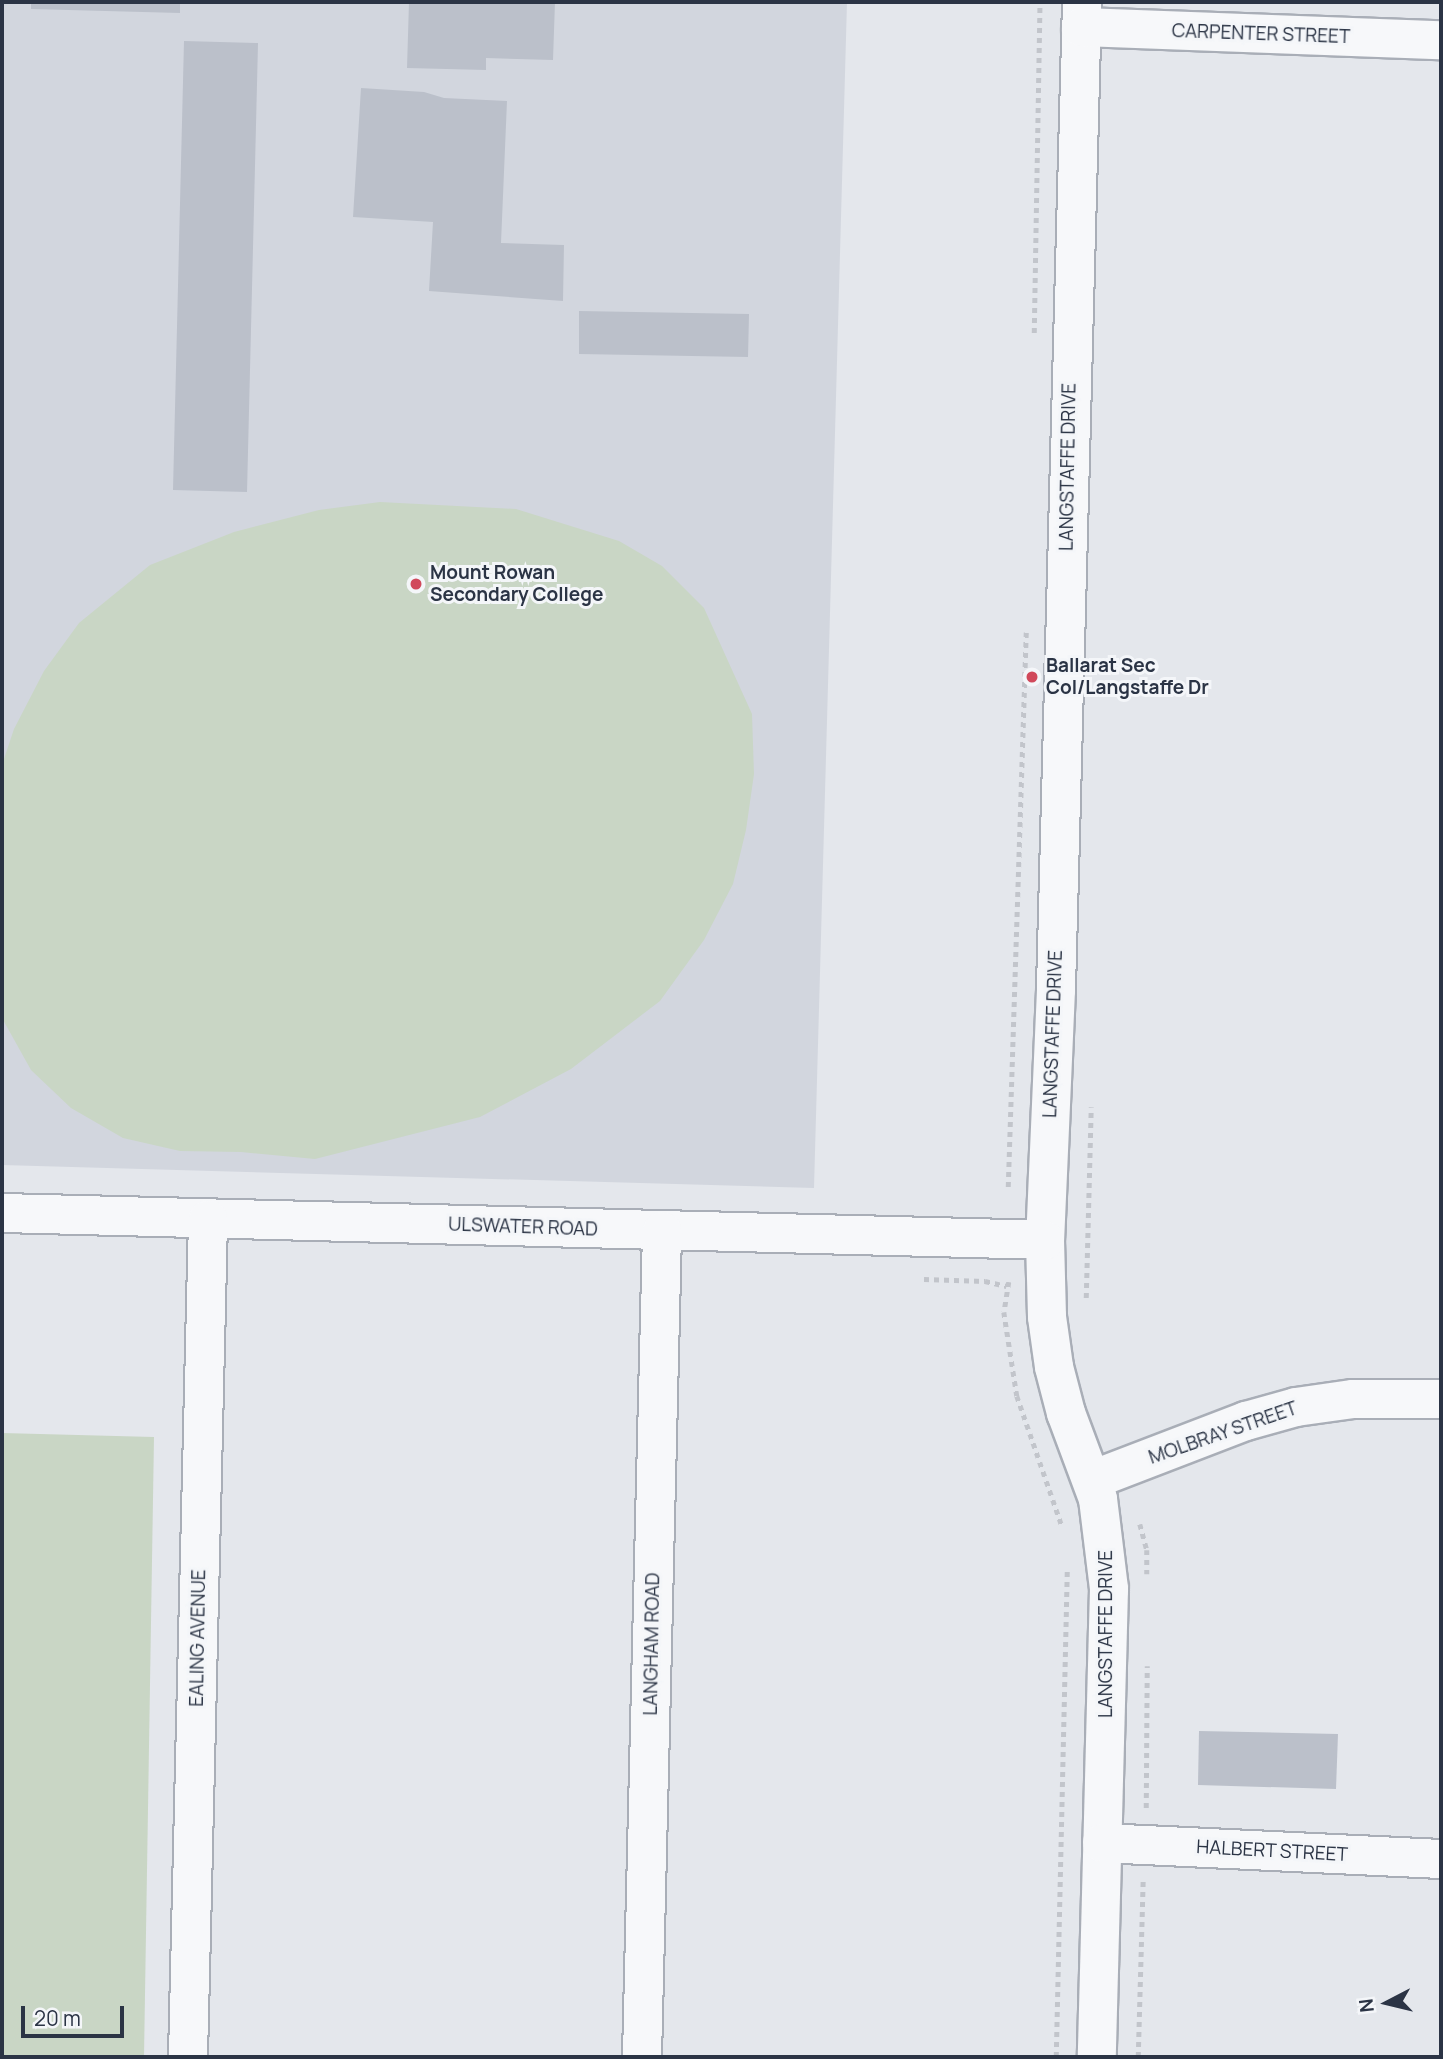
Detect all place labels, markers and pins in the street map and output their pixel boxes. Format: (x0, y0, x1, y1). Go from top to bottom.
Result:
place label: Mount Rowan Secondary College (430, 562, 603, 606)
marker: Mount Rowan Secondary College (408, 576, 424, 592)
place label: Ballarat Sec Col/Langstaffe Dr (1046, 655, 1209, 699)
marker: Ballarat Sec Col/Langstaffe Dr (1024, 669, 1040, 685)

